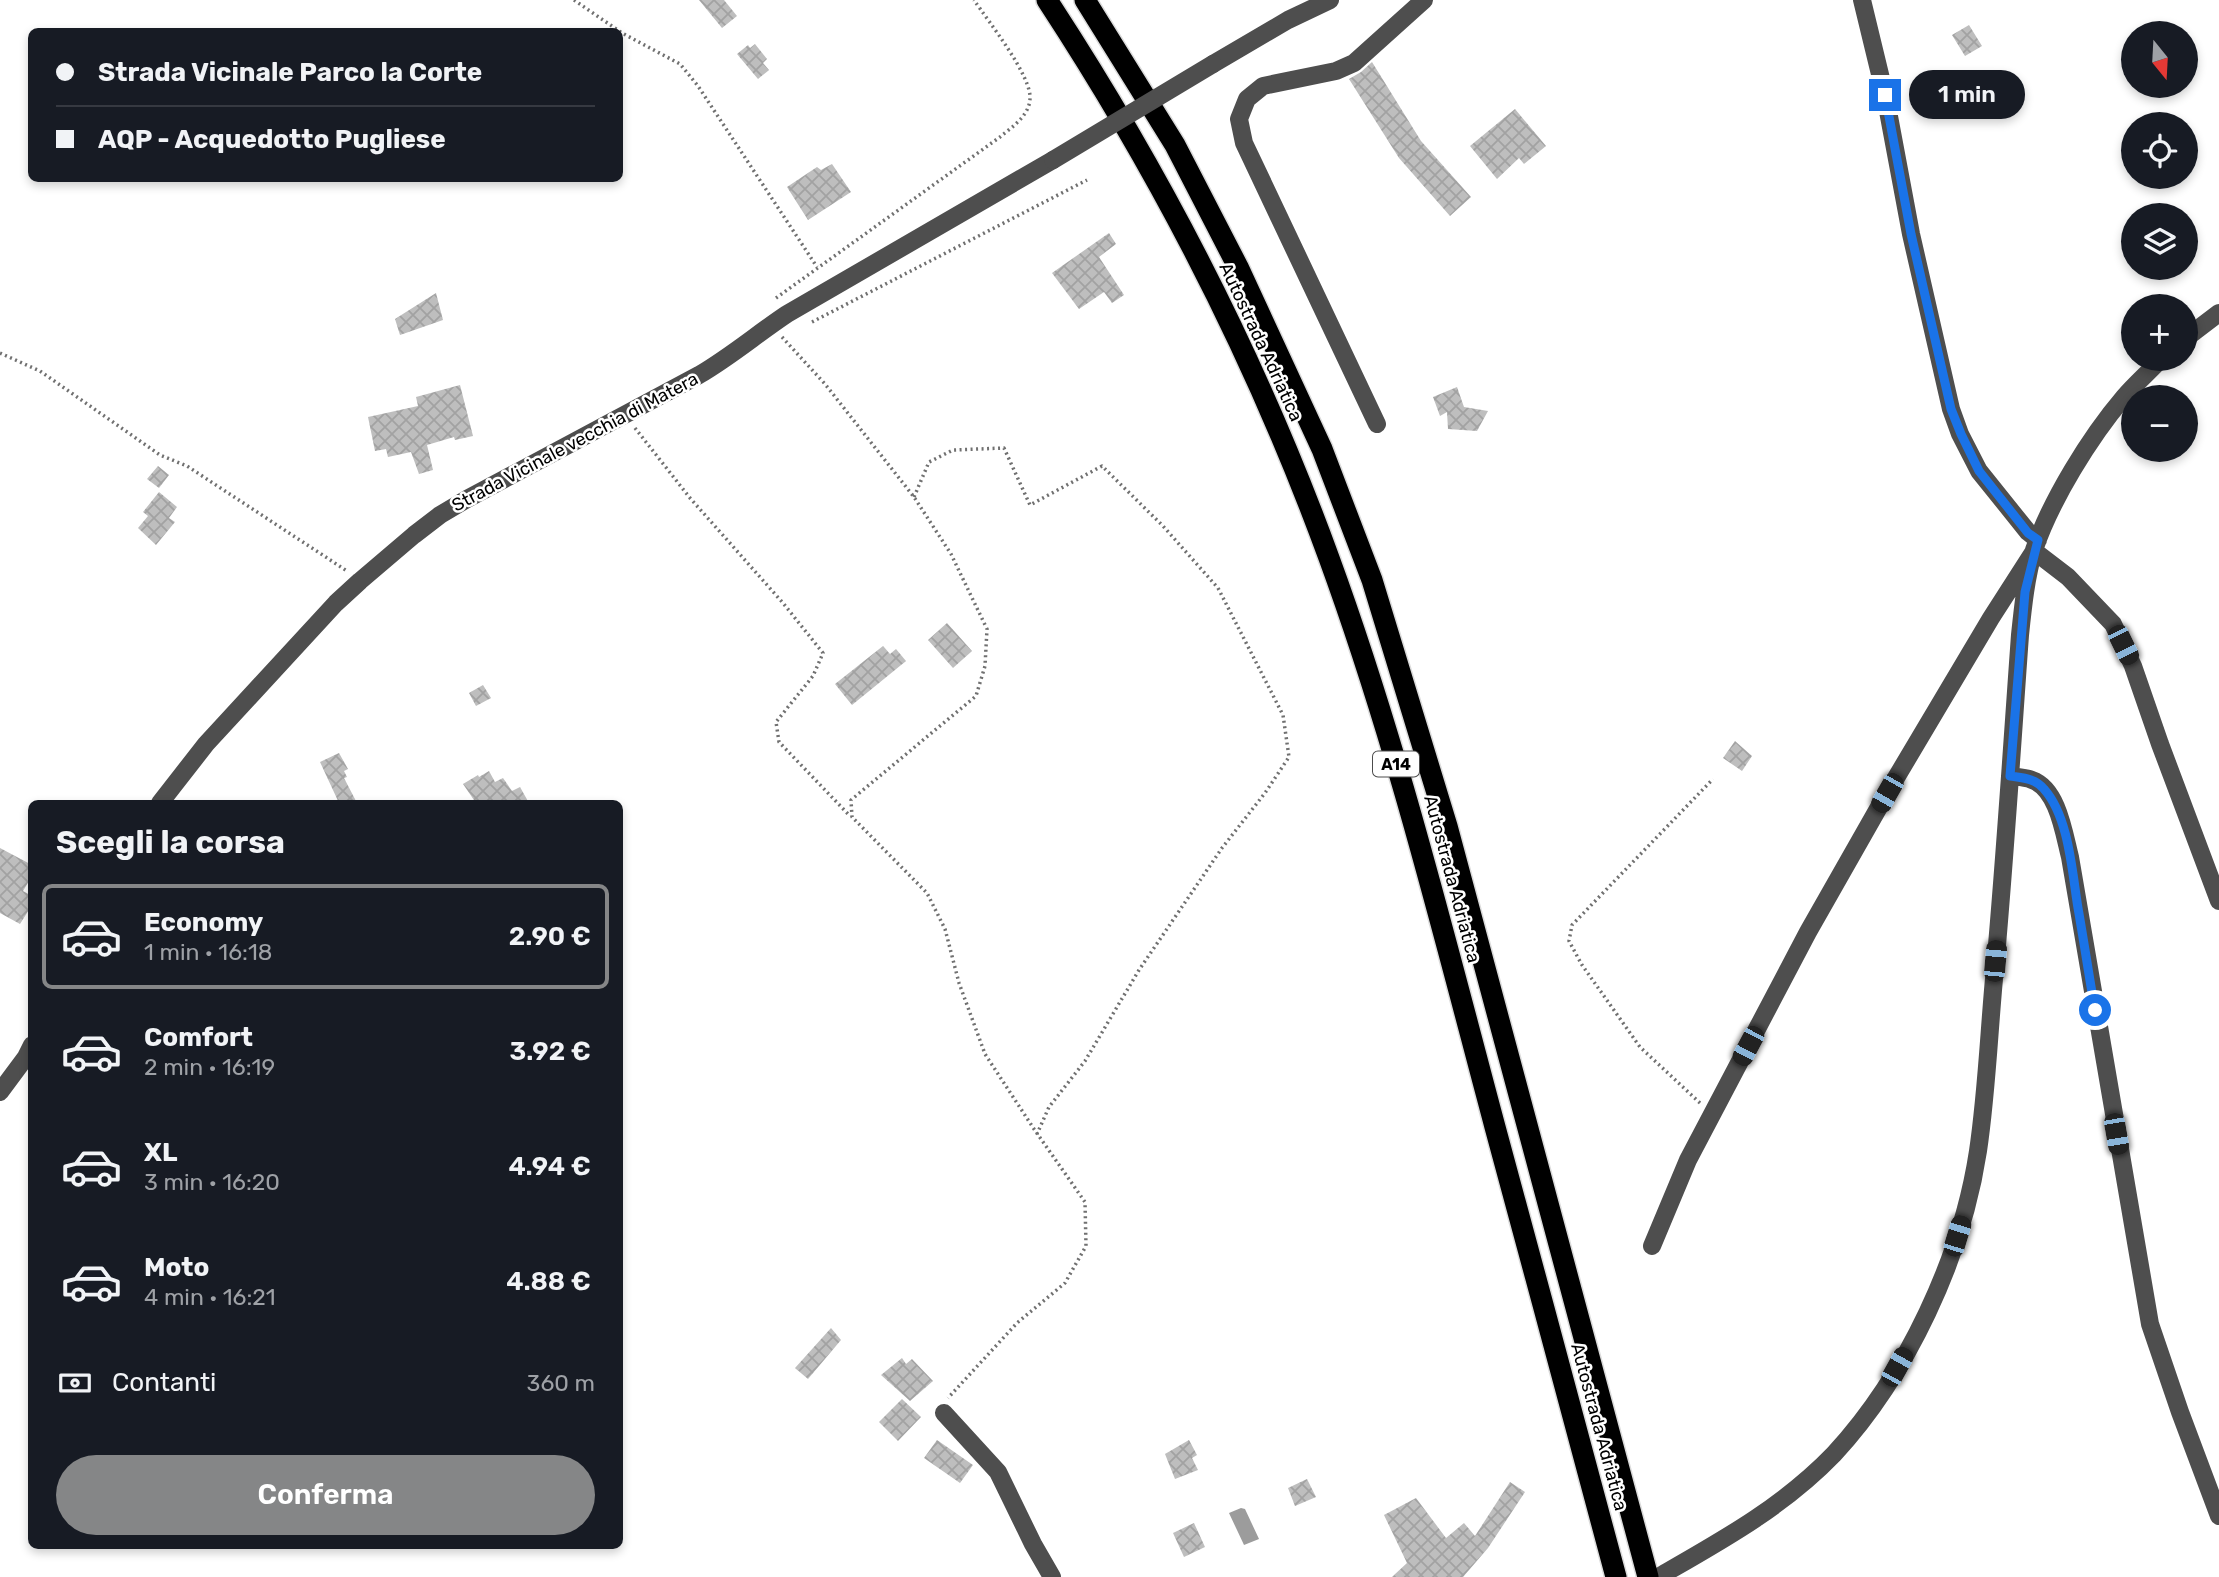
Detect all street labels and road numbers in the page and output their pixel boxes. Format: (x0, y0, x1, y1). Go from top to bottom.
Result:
street label: Autostrada Adriatica (1215, 259, 1307, 425)
street label: Strada Vicinale vecchia di Matera (448, 368, 702, 516)
road number: A14 (1373, 751, 1419, 776)
street label: Autostrada Adriatica (1419, 793, 1485, 965)
street label: Autostrada Adriatica (1566, 1341, 1632, 1513)

